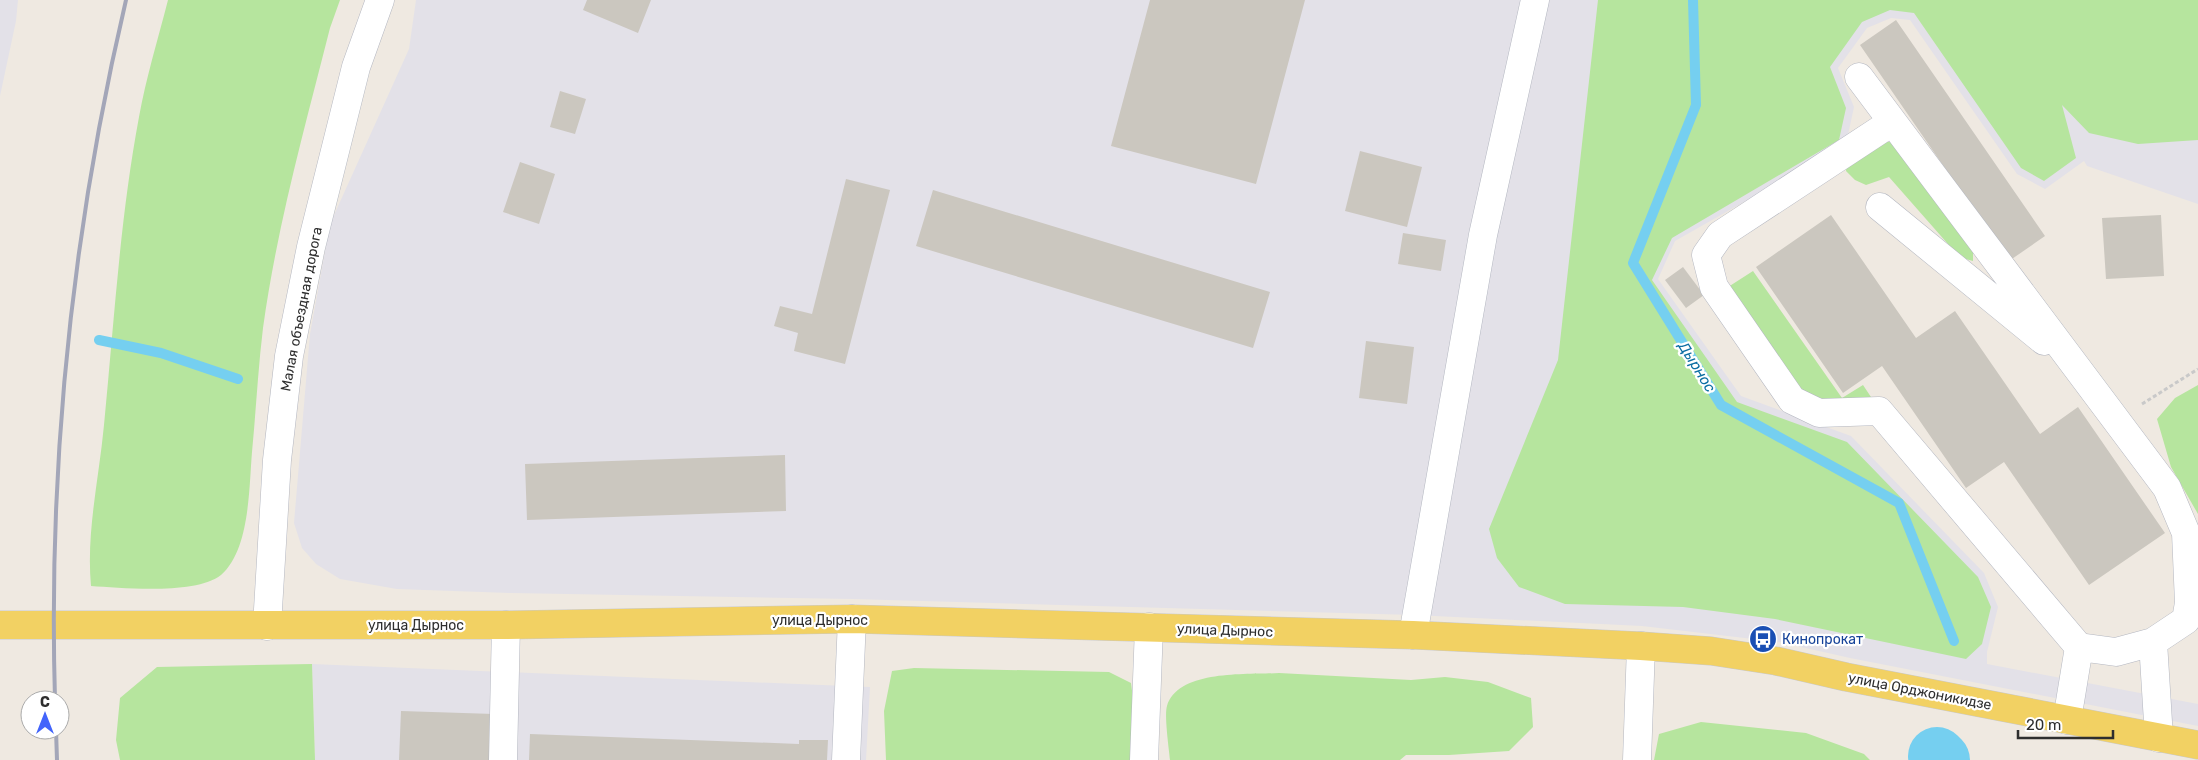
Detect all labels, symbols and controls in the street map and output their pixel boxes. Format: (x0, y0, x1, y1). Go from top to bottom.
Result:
street label: Малая объездная дорога (277, 225, 326, 393)
water label: Дырнос (1674, 338, 1720, 396)
street label: улица Дырнос (772, 612, 868, 629)
street label: улица Дырнос (368, 617, 464, 634)
street label: улица Дырнос (1177, 620, 1274, 641)
bus stop icon: Кинопрокат (1748, 624, 1778, 654)
place label: Кинопрокат (1782, 631, 1863, 648)
street label: улица Орджоникидзе (1847, 669, 1993, 714)
north arrow (20, 690, 70, 740)
text: С (40, 694, 50, 711)
scale bar (2018, 708, 2113, 740)
text: 20 m (2026, 716, 2061, 734)

